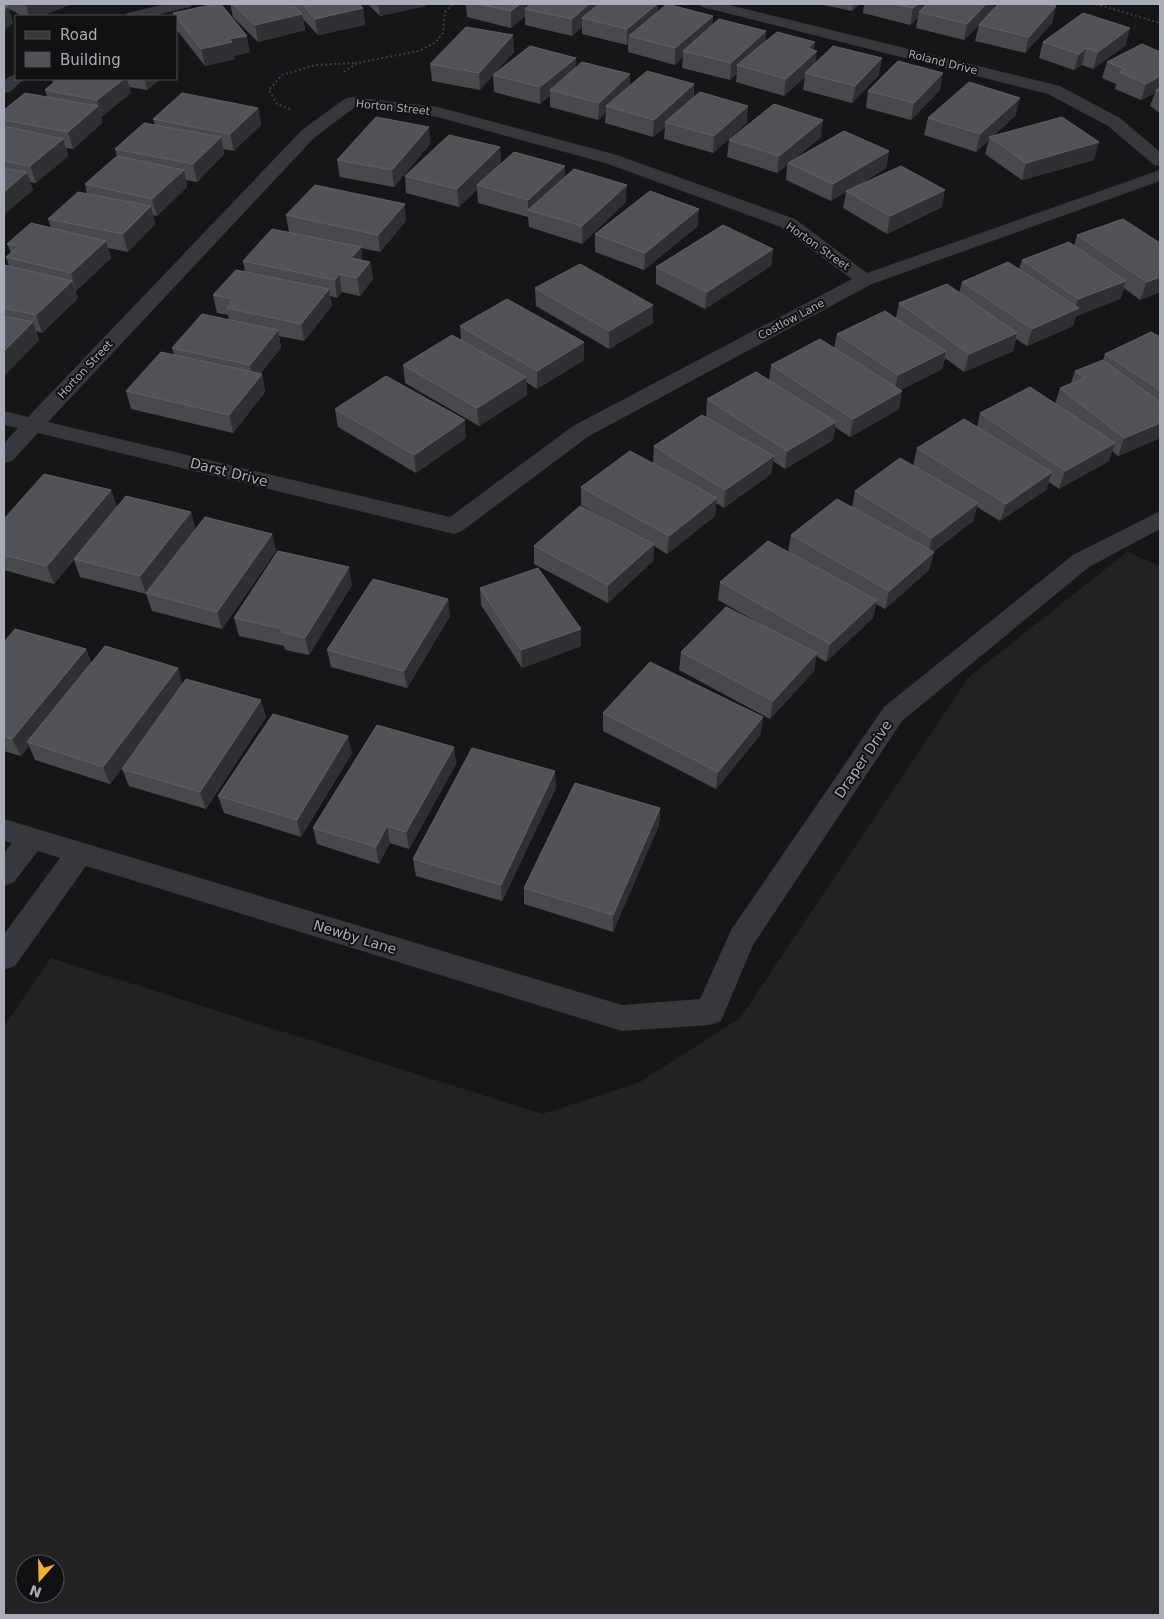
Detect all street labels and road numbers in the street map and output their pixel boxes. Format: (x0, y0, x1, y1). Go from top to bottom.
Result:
street label: Roland Drive (907, 48, 979, 77)
street label: Horton Street (355, 97, 431, 118)
street label: Horton Street (783, 220, 852, 273)
street label: Costlow Lane (756, 296, 827, 342)
street label: Horton Street (55, 337, 116, 401)
street label: Darst Drive (188, 455, 270, 489)
street label: Draper Drive (831, 717, 895, 801)
street label: Newby Lane (312, 917, 398, 957)

